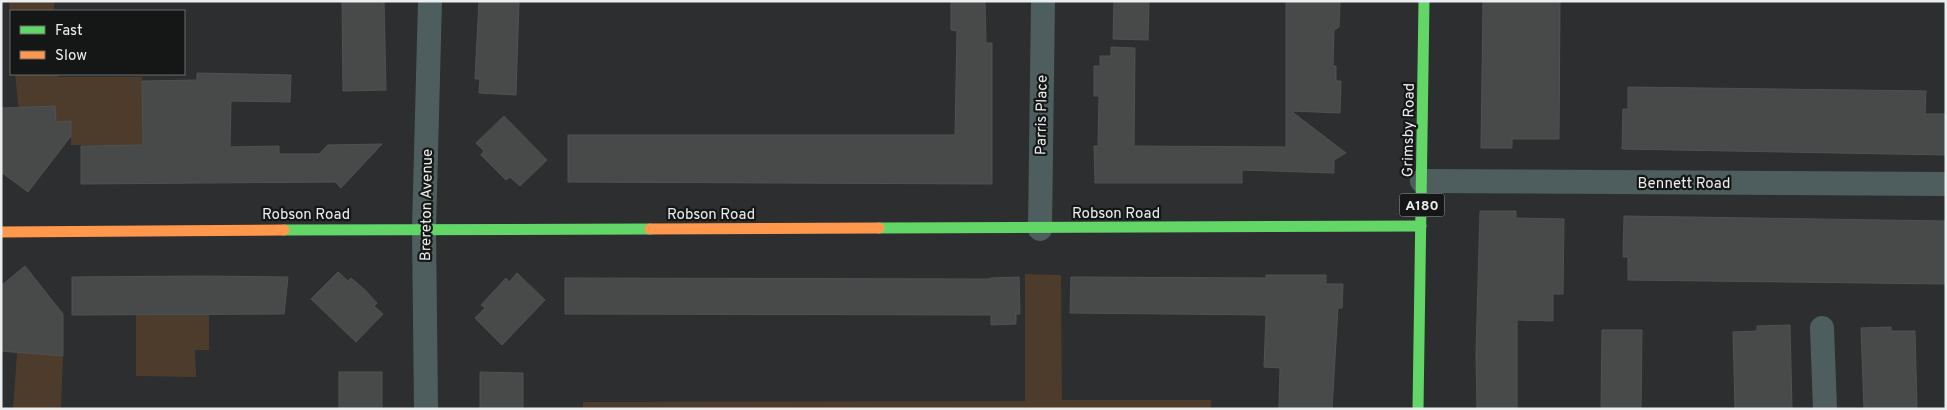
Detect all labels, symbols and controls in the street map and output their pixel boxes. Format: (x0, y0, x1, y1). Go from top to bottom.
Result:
legend (10, 10, 185, 75)
text: Fast (55, 22, 83, 41)
text: Slow (55, 47, 87, 66)
street label: Parris Place (1032, 75, 1053, 155)
street label: Grimsby Road (1399, 83, 1420, 177)
street label: Brereton Avenue (417, 149, 438, 261)
street label: Bennett Road (1638, 175, 1730, 194)
road number: A180 (1400, 194, 1444, 216)
street label: Robson Road (1072, 205, 1160, 224)
street label: Robson Road (262, 206, 350, 225)
street label: Robson Road (667, 206, 755, 225)

